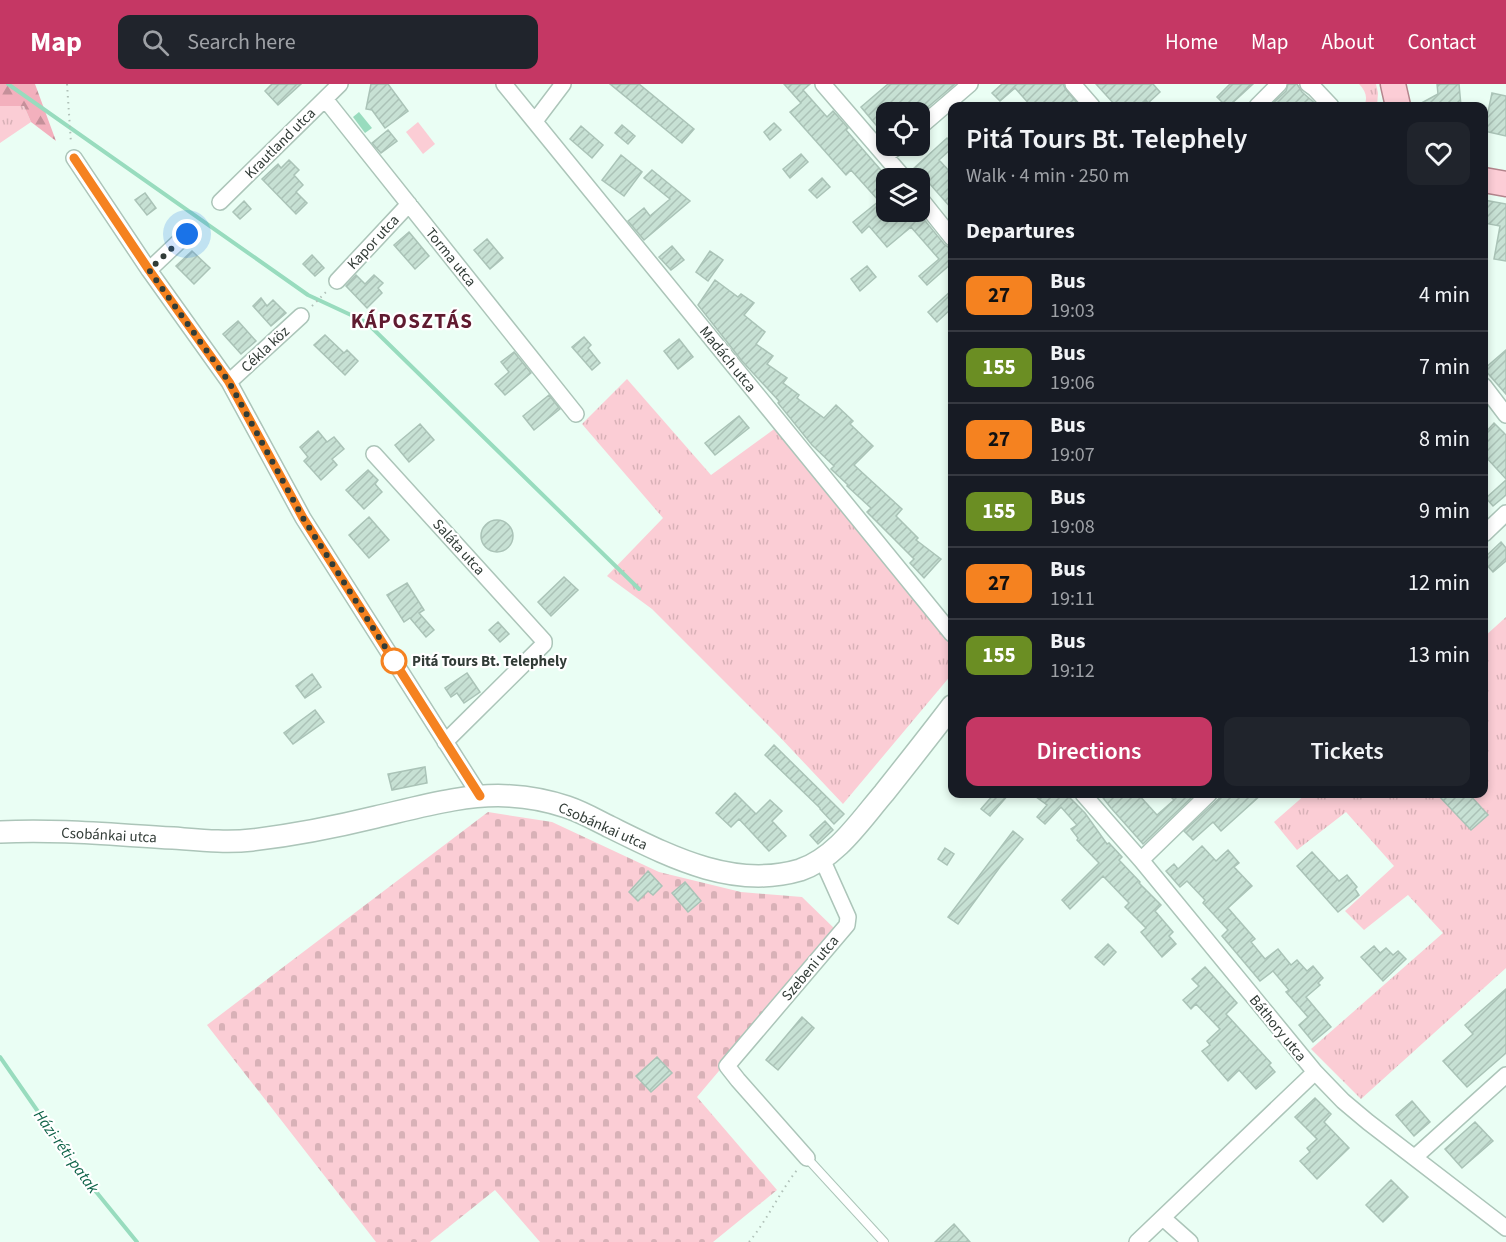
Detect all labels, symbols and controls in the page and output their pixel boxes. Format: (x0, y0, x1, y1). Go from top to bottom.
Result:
search box (118, 15, 538, 69)
text: Map (30, 22, 82, 62)
icon: search (139, 26, 172, 59)
text: Search here (187, 26, 296, 58)
text: Home (1165, 27, 1218, 57)
text: Map (1251, 27, 1289, 57)
text: About (1322, 27, 1374, 57)
text: Contact (1407, 27, 1476, 57)
map controls (876, 102, 930, 222)
button: locate (876, 102, 930, 156)
street label: Krautland utca (240, 103, 320, 183)
text: Pitá Tours Bt. Telephely (966, 119, 1247, 159)
button: heart (1407, 122, 1470, 185)
text: Walk · 4 min · 250 m (966, 162, 1129, 190)
button: layers (876, 168, 930, 222)
street label: Kapor utca (342, 210, 404, 274)
text: Departures (966, 215, 1075, 247)
your location (172, 219, 202, 249)
street label: Torma utca (420, 223, 481, 291)
text: Bus (1050, 265, 1086, 297)
text: 4 min (1419, 279, 1470, 311)
text: 27 (988, 280, 1010, 310)
text: 19:03 (1050, 297, 1095, 325)
district label: KÁPOSZTÁS (351, 306, 473, 336)
street label: Cékla köz (236, 321, 294, 377)
street label: Madách utca (694, 322, 761, 397)
text: Bus (1050, 337, 1086, 369)
text: 7 min (1419, 351, 1470, 383)
text: 155 (982, 352, 1016, 382)
text: 19:06 (1050, 369, 1095, 397)
text: Bus (1050, 409, 1086, 441)
text: 8 min (1419, 423, 1470, 455)
text: 27 (988, 424, 1010, 454)
text: 19:07 (1050, 441, 1095, 469)
text: Bus (1050, 481, 1086, 513)
text: 9 min (1419, 495, 1470, 527)
text: 155 (982, 496, 1016, 526)
text: 19:08 (1050, 513, 1095, 541)
street label: Saláta utca (428, 515, 490, 580)
text: Bus (1050, 553, 1086, 585)
text: 12 min (1408, 567, 1470, 599)
text: 27 (988, 568, 1010, 598)
text: 19:11 (1050, 585, 1095, 613)
text: Bus (1050, 625, 1086, 657)
text: 13 min (1408, 639, 1470, 671)
text: 155 (982, 640, 1016, 670)
marker: Pitá Tours Bt. Telephely (381, 648, 407, 674)
place label: Pitá Tours Bt. Telephely (412, 651, 567, 672)
text: 19:12 (1050, 657, 1095, 685)
button: Directions (966, 717, 1212, 786)
button: Tickets (1224, 717, 1470, 786)
street label: Csobánkai utca (555, 797, 651, 855)
street label: Csobánkai utca (61, 823, 157, 848)
street label: Szebeni utca (777, 931, 844, 1006)
street label: Báthory utca (1244, 990, 1311, 1066)
water label: Házi-réti-patak (28, 1105, 104, 1198)

